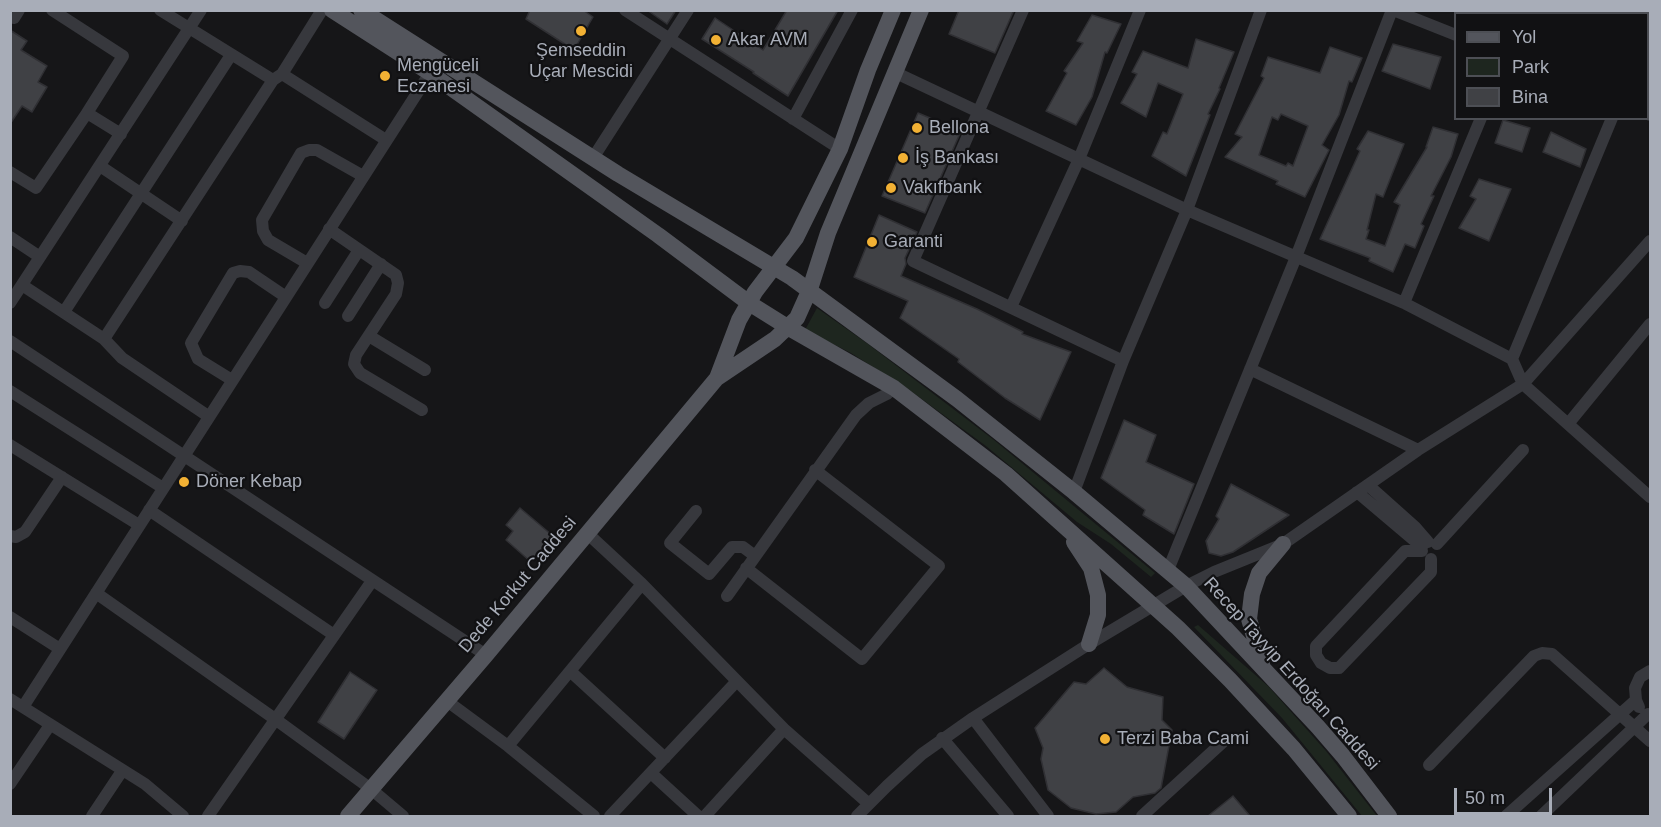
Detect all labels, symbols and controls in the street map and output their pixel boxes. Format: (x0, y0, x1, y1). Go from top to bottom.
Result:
legend (1454, 12, 1649, 120)
marker: Şemseddin Uçar Mescidi (574, 24, 588, 38)
text: Yol (1512, 27, 1536, 47)
place label: Akar AVM (728, 29, 808, 51)
marker: Akar AVM (709, 33, 723, 47)
place label: Şemseddin Uçar Mescidi (529, 40, 633, 82)
place label: Mengüceli Eczanesi (397, 55, 479, 98)
text: Park (1512, 57, 1549, 77)
marker: Mengüceli Eczanesi (378, 69, 392, 83)
text: Bina (1512, 87, 1548, 107)
place label: Bellona (929, 117, 989, 139)
marker: Bellona (910, 121, 924, 135)
place label: İş Bankası (915, 147, 999, 169)
marker: İş Bankası (896, 151, 910, 165)
place label: Vakıfbank (903, 177, 982, 199)
marker: Vakıfbank (884, 181, 898, 195)
place label: Garanti (884, 231, 943, 253)
marker: Garanti (865, 235, 879, 249)
place label: Döner Kebap (196, 471, 302, 493)
marker: Döner Kebap (177, 475, 191, 489)
street label: Dede Korkut Caddesi (455, 513, 581, 657)
street label: Recep Tayyip Erdoğan Caddesi (1199, 573, 1383, 775)
place label: Terzi Baba Cami (1117, 728, 1249, 750)
marker: Terzi Baba Cami (1098, 732, 1112, 746)
scale bar (1457, 776, 1554, 814)
text: 50 m (1465, 788, 1505, 808)

